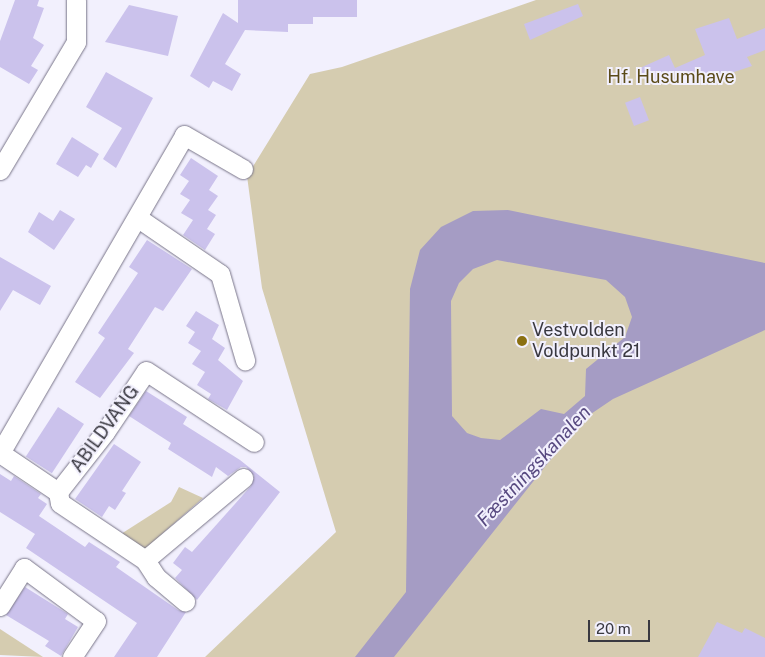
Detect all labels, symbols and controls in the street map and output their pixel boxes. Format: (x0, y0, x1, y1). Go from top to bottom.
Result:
park label: Hf. Husumhave (607, 66, 735, 88)
place label: Vestvolden Voldpunkt 21 (532, 320, 640, 362)
marker: Vestvolden Voldpunkt 21 (516, 335, 528, 347)
street label: ABILDVANG (66, 381, 144, 477)
water label: Fæstningskanalen (472, 401, 596, 531)
scale bar (590, 610, 652, 642)
text: 20 m (596, 620, 631, 637)

